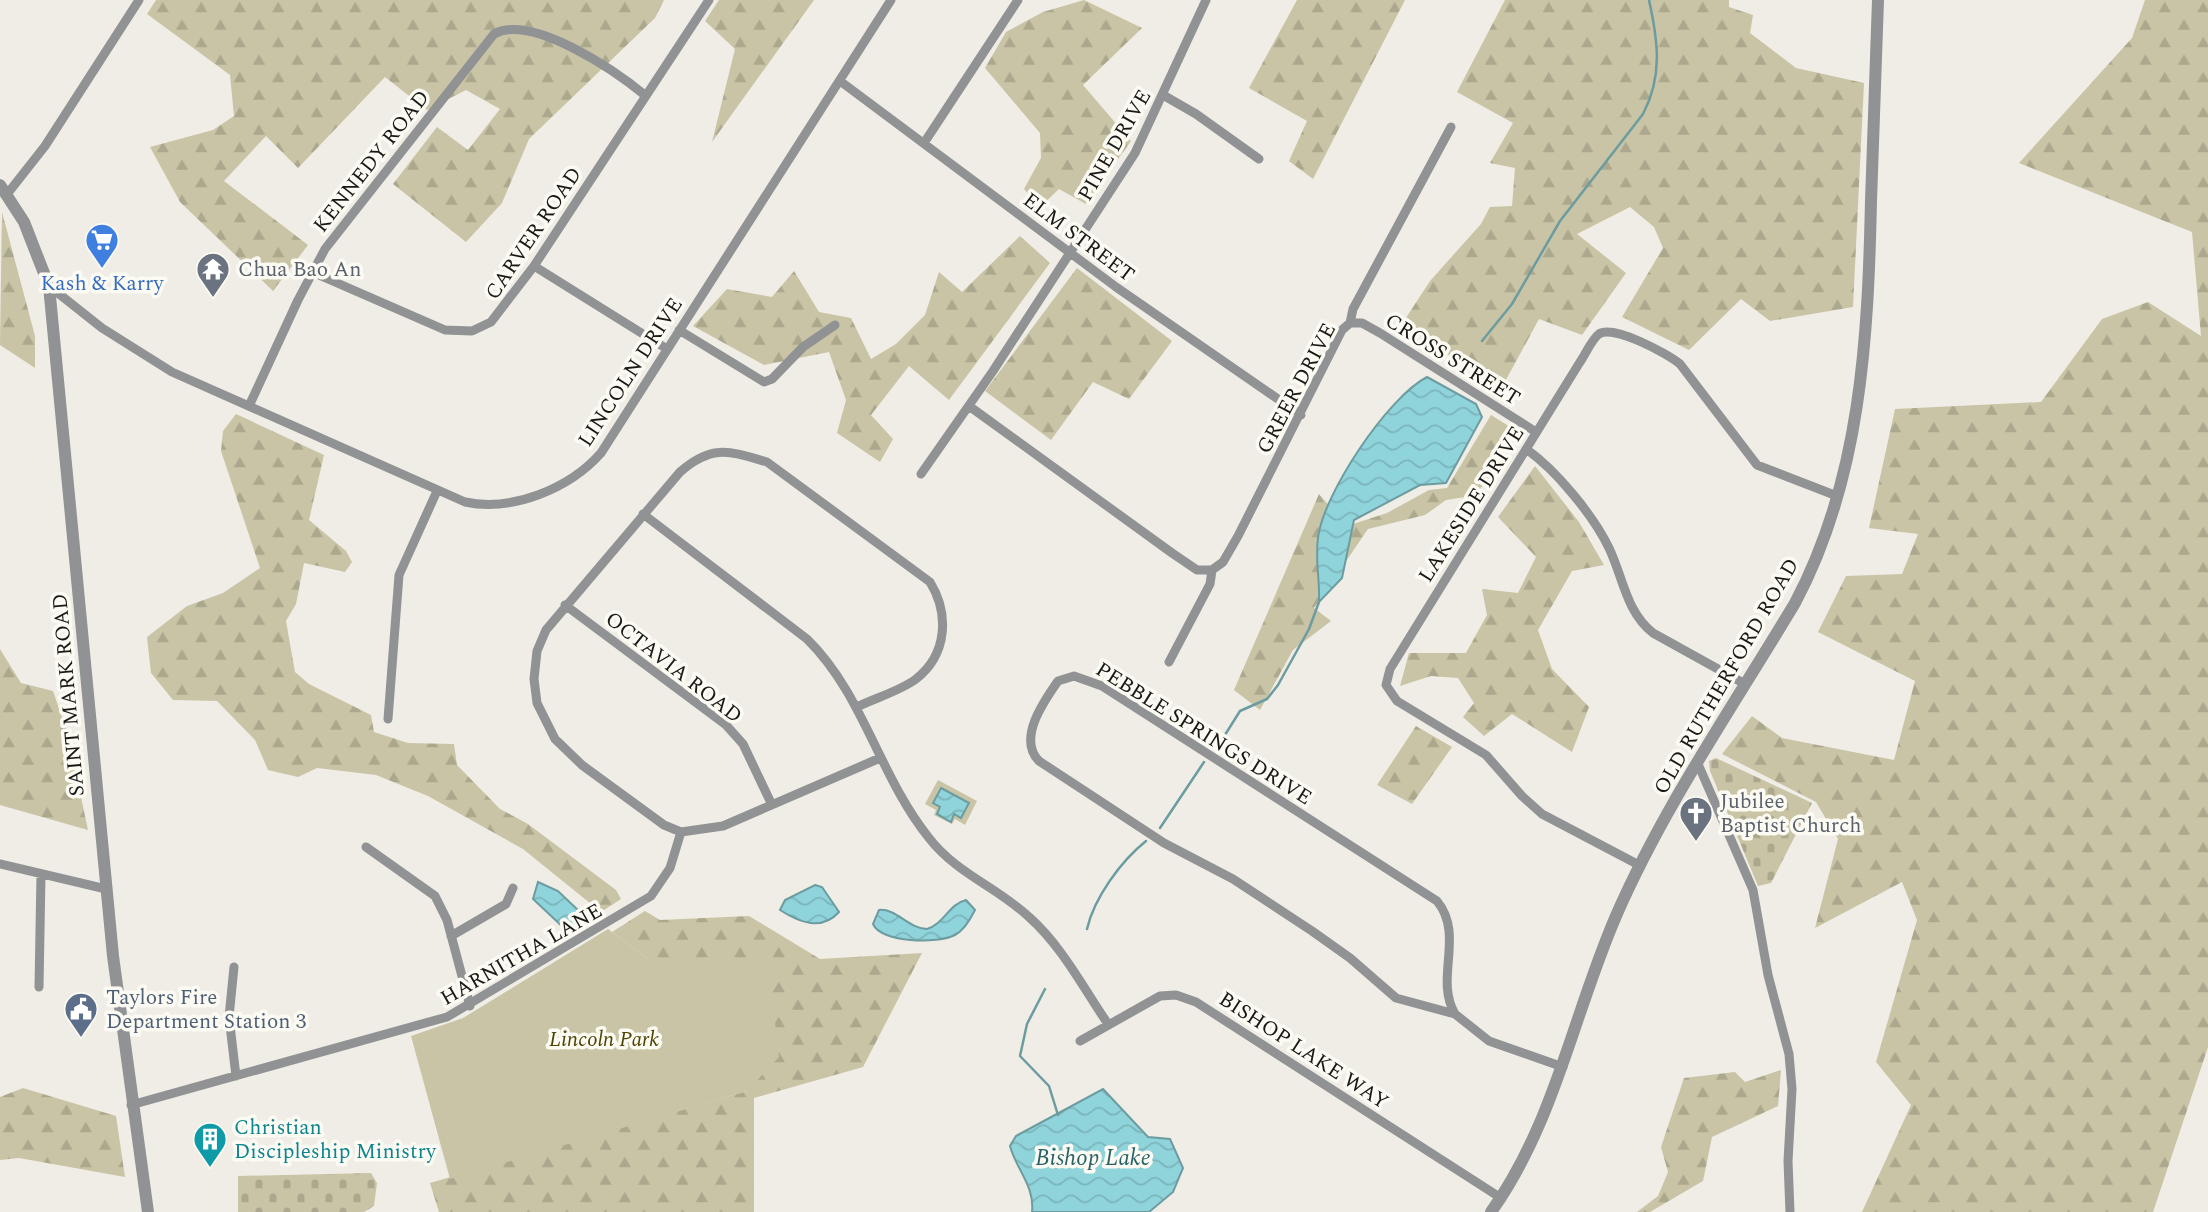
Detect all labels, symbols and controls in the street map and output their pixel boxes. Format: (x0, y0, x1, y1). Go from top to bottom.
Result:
street label: KENNEDY ROAD (306, 83, 438, 240)
street label: PINE DRIVE (1070, 84, 1160, 207)
street label: CARVER ROAD (477, 161, 590, 307)
street label: ELM STREET (1016, 185, 1141, 291)
supermarket icon: Kash & Karry (83, 221, 121, 270)
temple icon: Chua Bao An (194, 250, 232, 299)
place label: Chua Bao An (238, 254, 361, 286)
place label: Kash & Karry (40, 268, 164, 300)
street label: LINCOLN DRIVE (570, 291, 691, 454)
street label: CROSS STREET (1379, 305, 1526, 414)
street label: GREER DRIVE (1249, 317, 1345, 460)
street label: LAKESIDE DRIVE (1411, 420, 1533, 589)
street label: OLD RUTHERFORD ROAD (1646, 552, 1808, 801)
street label: SAINT MARK ROAD (44, 592, 94, 798)
street label: OCTAVIA ROAD (598, 604, 749, 732)
street label: PEBBLE SPRINGS DRIVE (1089, 654, 1318, 814)
place label: Jubilee Baptist Church (1720, 786, 1861, 842)
church icon: Jubilee Baptist Church (1677, 794, 1715, 843)
street label: HARNITHA LANE (435, 895, 608, 1014)
place label: Taylors Fire Department Station 3 (106, 982, 307, 1038)
street label: BISHOP LAKE WAY (1212, 984, 1395, 1118)
public building icon: Taylors Fire Department Station 3 (62, 990, 100, 1039)
park label: Lincoln Park (549, 1024, 659, 1056)
place label: Christian Discipleship Ministry (234, 1112, 437, 1168)
building icon: Christian Discipleship Ministry (191, 1120, 229, 1169)
water label: Bishop Lake (1035, 1141, 1151, 1176)

